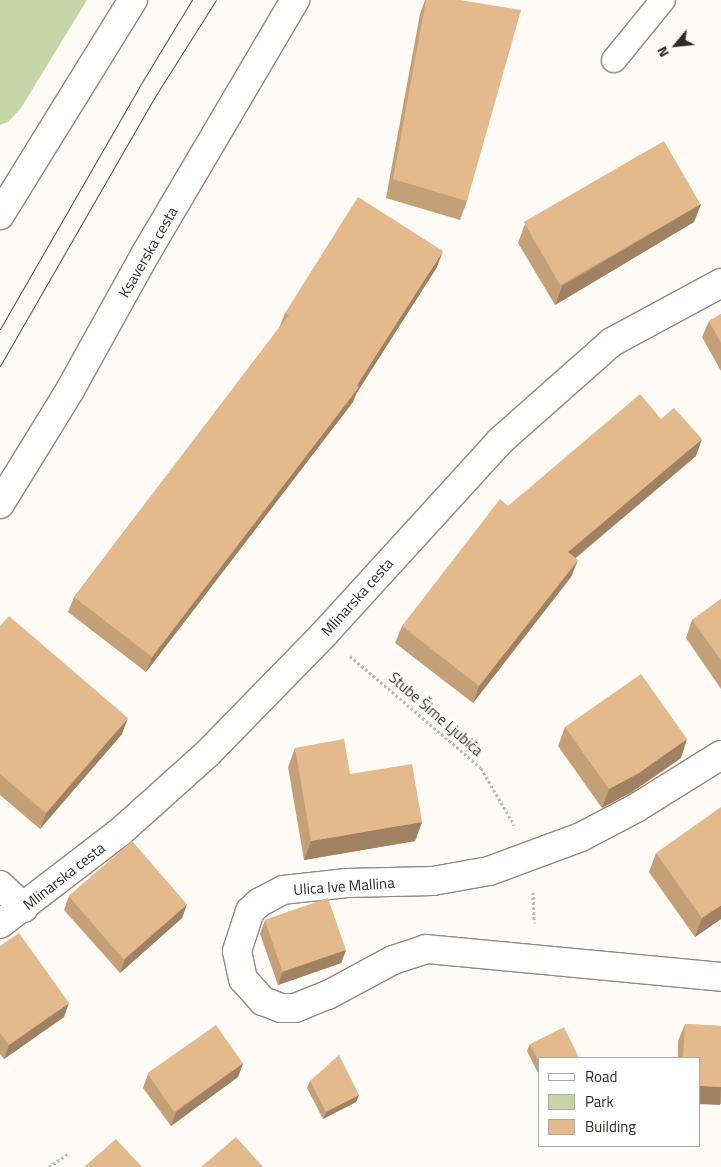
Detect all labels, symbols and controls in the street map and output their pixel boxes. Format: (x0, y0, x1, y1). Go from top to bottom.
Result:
north arrow (651, 20, 701, 70)
text: N (651, 43, 674, 61)
street label: Ksaverska cesta (115, 204, 181, 300)
street label: Mlinarska cesta (317, 554, 397, 640)
street label: Stube Šime Ljubića (385, 668, 487, 760)
street label: Mlinarska cesta (20, 838, 108, 914)
street label: Ulica Ive Mallina (293, 873, 395, 899)
legend (538, 1057, 701, 1147)
text: Road (585, 1065, 617, 1088)
text: Park (585, 1090, 614, 1113)
text: Building (585, 1115, 636, 1138)

